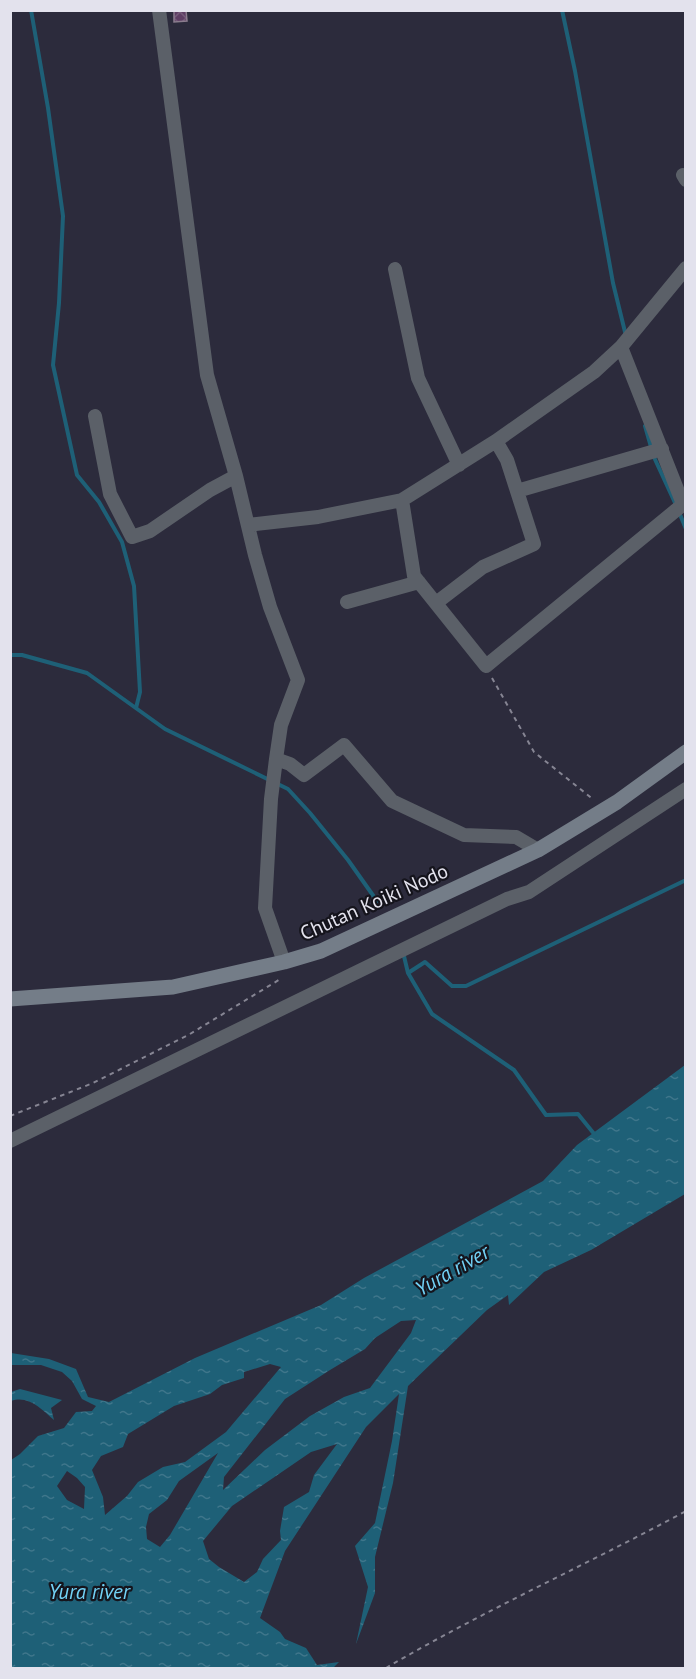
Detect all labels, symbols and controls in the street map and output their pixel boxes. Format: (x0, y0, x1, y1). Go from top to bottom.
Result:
street label: Chutan Koiki Nodo (296, 858, 452, 946)
water label: Yura river (410, 1237, 496, 1302)
water label: Yura river (48, 1578, 132, 1605)

